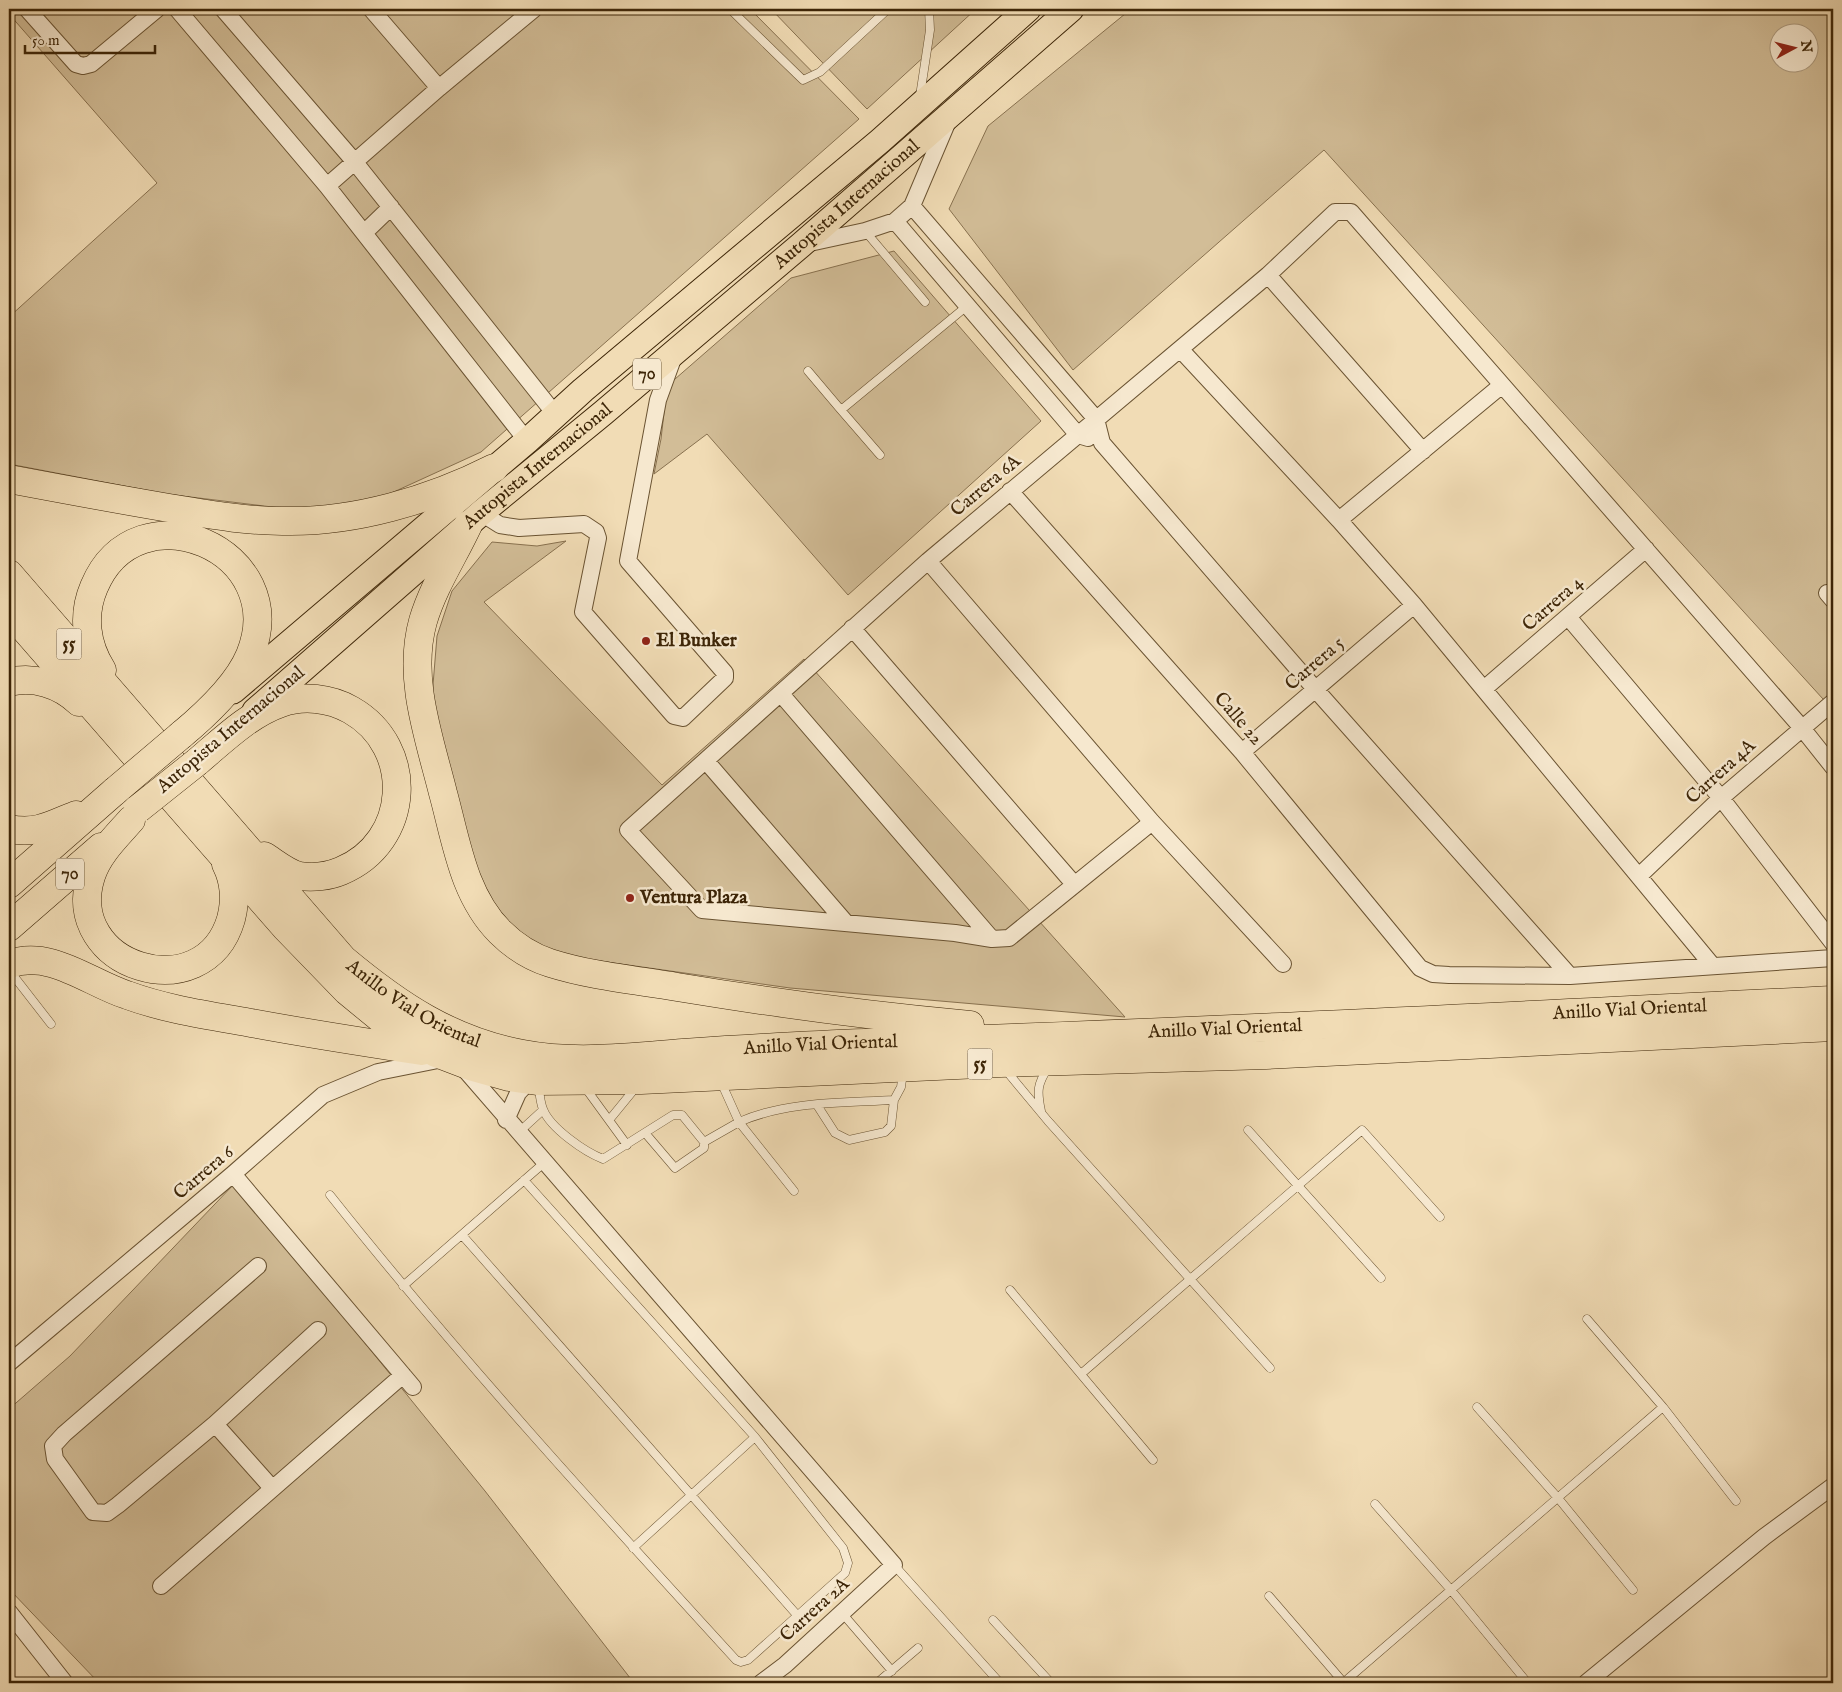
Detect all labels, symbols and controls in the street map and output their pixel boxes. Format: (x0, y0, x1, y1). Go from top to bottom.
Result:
scale bar (25, 22, 155, 54)
north arrow (1770, 22, 1820, 72)
text: 50 m (32, 31, 60, 50)
text: N (1796, 38, 1816, 54)
street label: Autopista Internacional (768, 134, 926, 275)
road number: 70 (633, 358, 661, 389)
street label: Autopista Internacional (458, 398, 618, 536)
street label: Carrera 6A (946, 449, 1027, 522)
street label: Carrera 4 (1518, 571, 1589, 637)
road number: 55 (56, 629, 82, 660)
place label: El Bunker (656, 629, 738, 653)
street label: Carrera 5 (1280, 632, 1350, 696)
marker: El Bunker (640, 635, 652, 647)
street label: Autopista Internacional (151, 661, 311, 800)
street label: Calle 22 (1208, 687, 1268, 751)
street label: Carrera 4A (1681, 734, 1762, 810)
road number: 70 (56, 859, 84, 890)
place label: Ventura Plaza (639, 886, 748, 910)
marker: Ventura Plaza (624, 892, 636, 904)
street label: Anillo Vial Oriental (340, 954, 485, 1054)
street label: Anillo Vial Oriental (1551, 994, 1708, 1026)
street label: Anillo Vial Oriental (1147, 1014, 1304, 1045)
street label: Anillo Vial Oriental (742, 1030, 899, 1061)
road number: 55 (968, 1048, 992, 1080)
street label: Carrera 6 (169, 1140, 240, 1205)
street label: Carrera 2A (775, 1572, 856, 1648)

